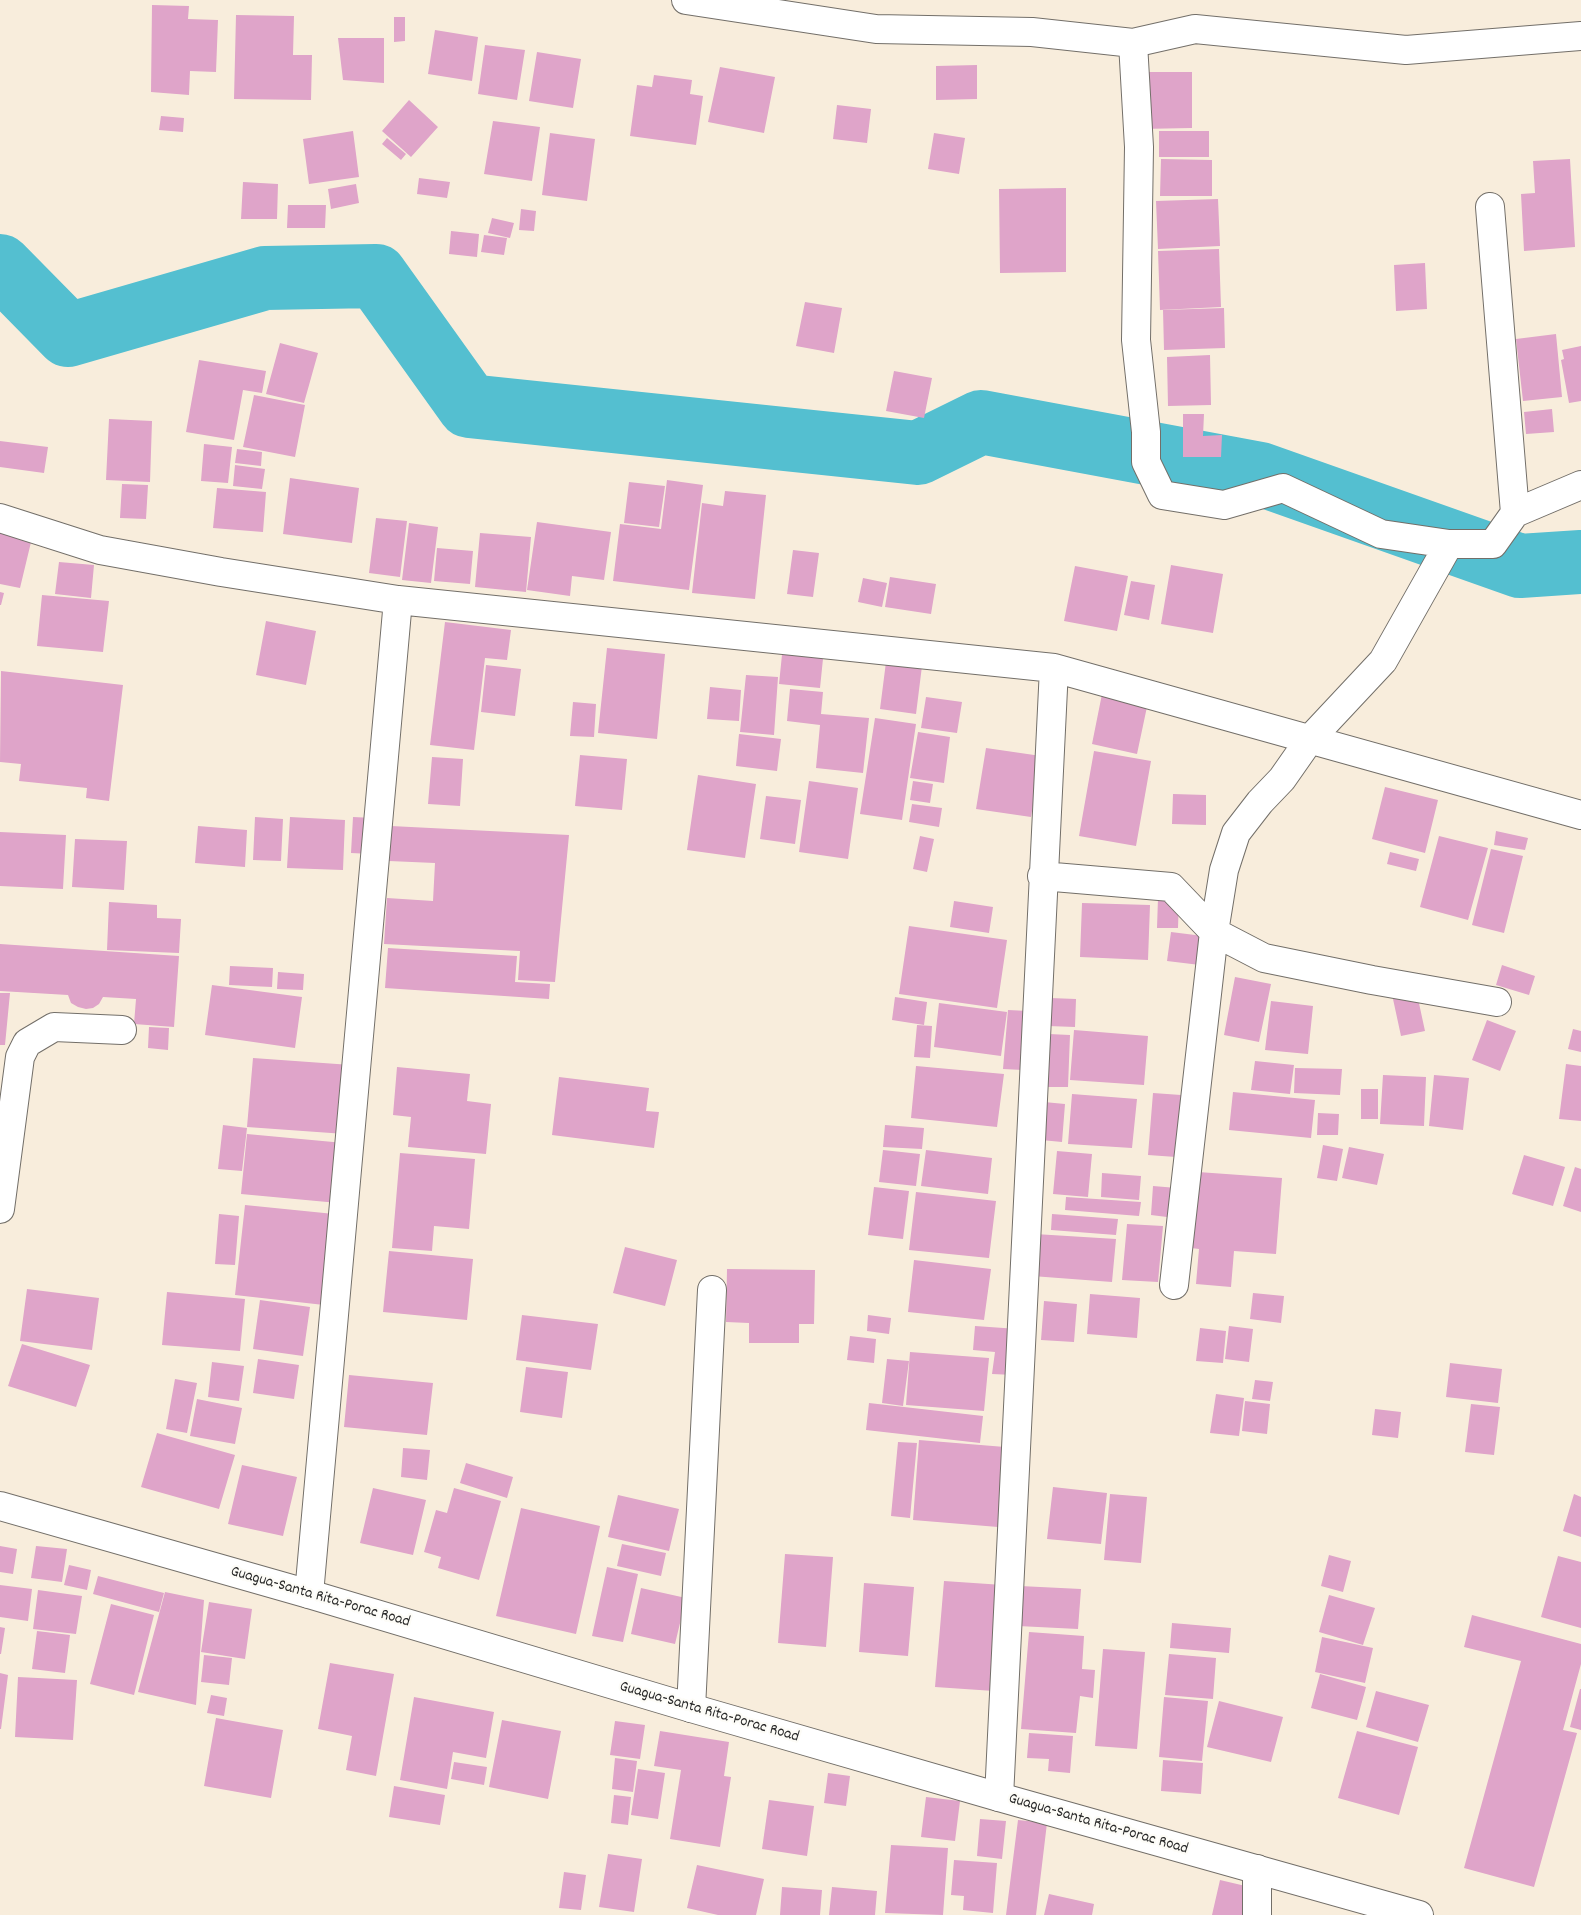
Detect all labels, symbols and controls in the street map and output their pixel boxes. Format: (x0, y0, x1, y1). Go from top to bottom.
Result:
street label: Guagua-Santa Rita-Porac Road (228, 1563, 412, 1633)
street label: Guagua-Santa Rita-Porac Road (617, 1678, 801, 1748)
street label: Guagua-Santa Rita-Porac Road (1006, 1790, 1190, 1860)

